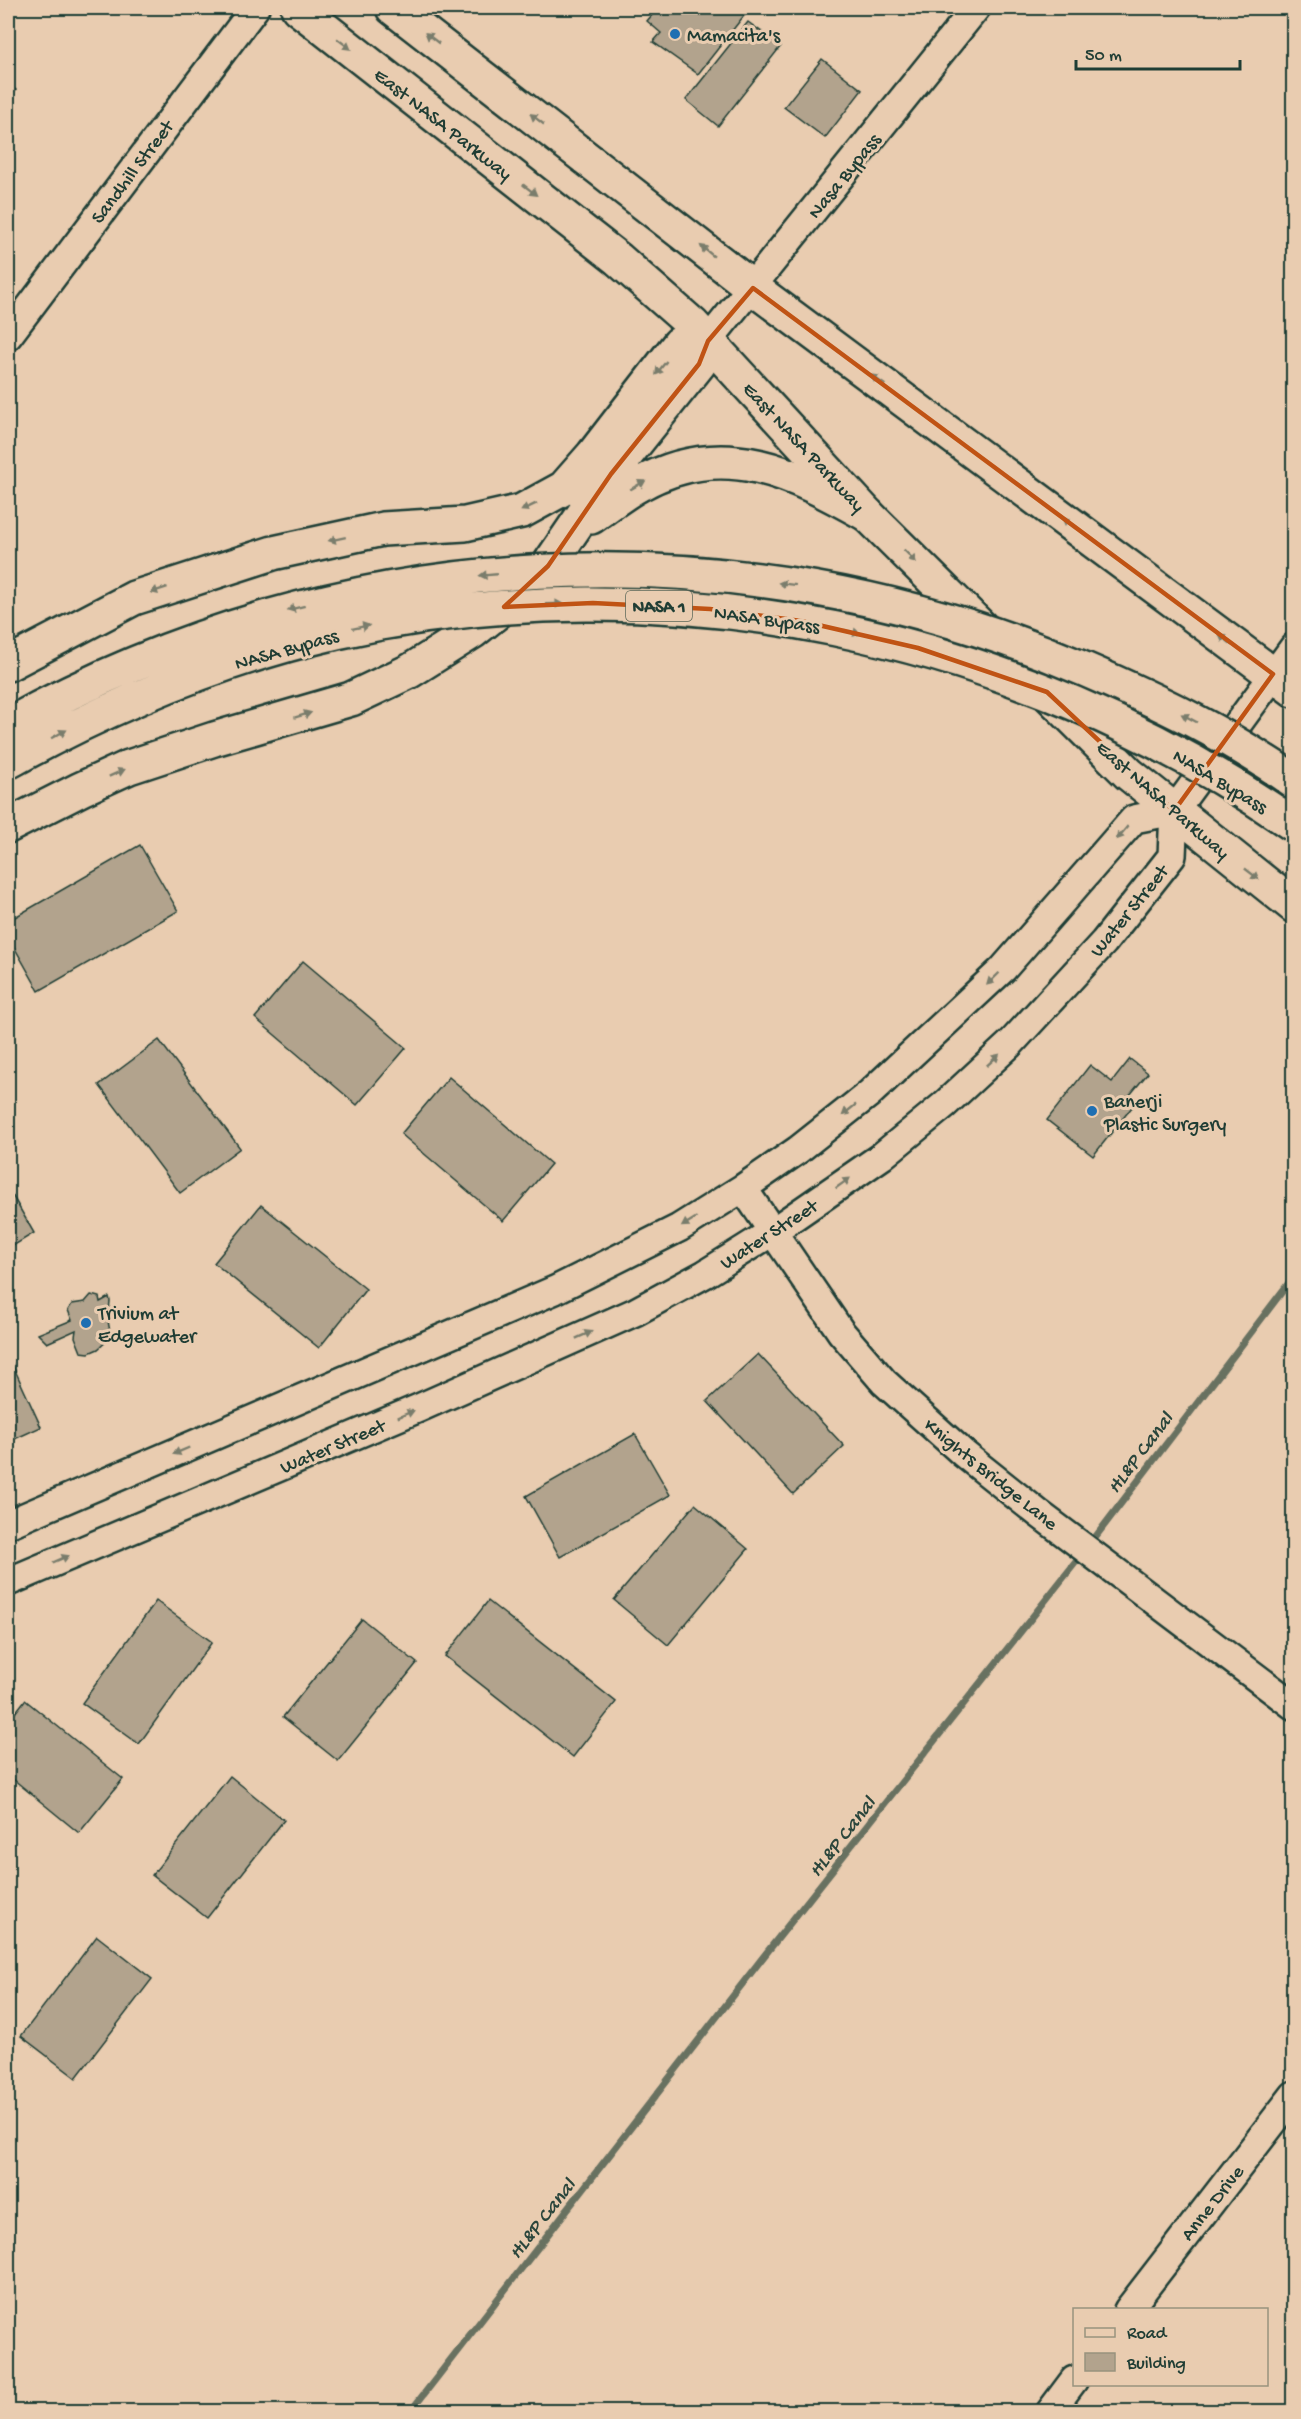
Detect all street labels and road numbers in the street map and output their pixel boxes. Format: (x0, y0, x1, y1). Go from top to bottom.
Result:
street label: East NASA Parkway (368, 65, 516, 187)
street label: Sandhill Street (87, 115, 181, 229)
street label: Nasa Bypass (804, 129, 887, 225)
street label: East NASA Parkway (736, 379, 869, 518)
road number: NASA 1 (626, 591, 692, 621)
street label: NASA Bypass (712, 603, 821, 640)
street label: NASA Bypass (233, 625, 342, 677)
street label: East NASA Parkway (1090, 737, 1233, 866)
street label: NASA Bypass (1168, 746, 1271, 821)
street label: Water Street (1087, 860, 1176, 963)
street label: Water Street (717, 1195, 825, 1276)
street label: Water Street (277, 1415, 391, 1481)
street label: Knights Bridge Lane (918, 1415, 1062, 1537)
street label: Anne Drive (1177, 2161, 1251, 2246)

